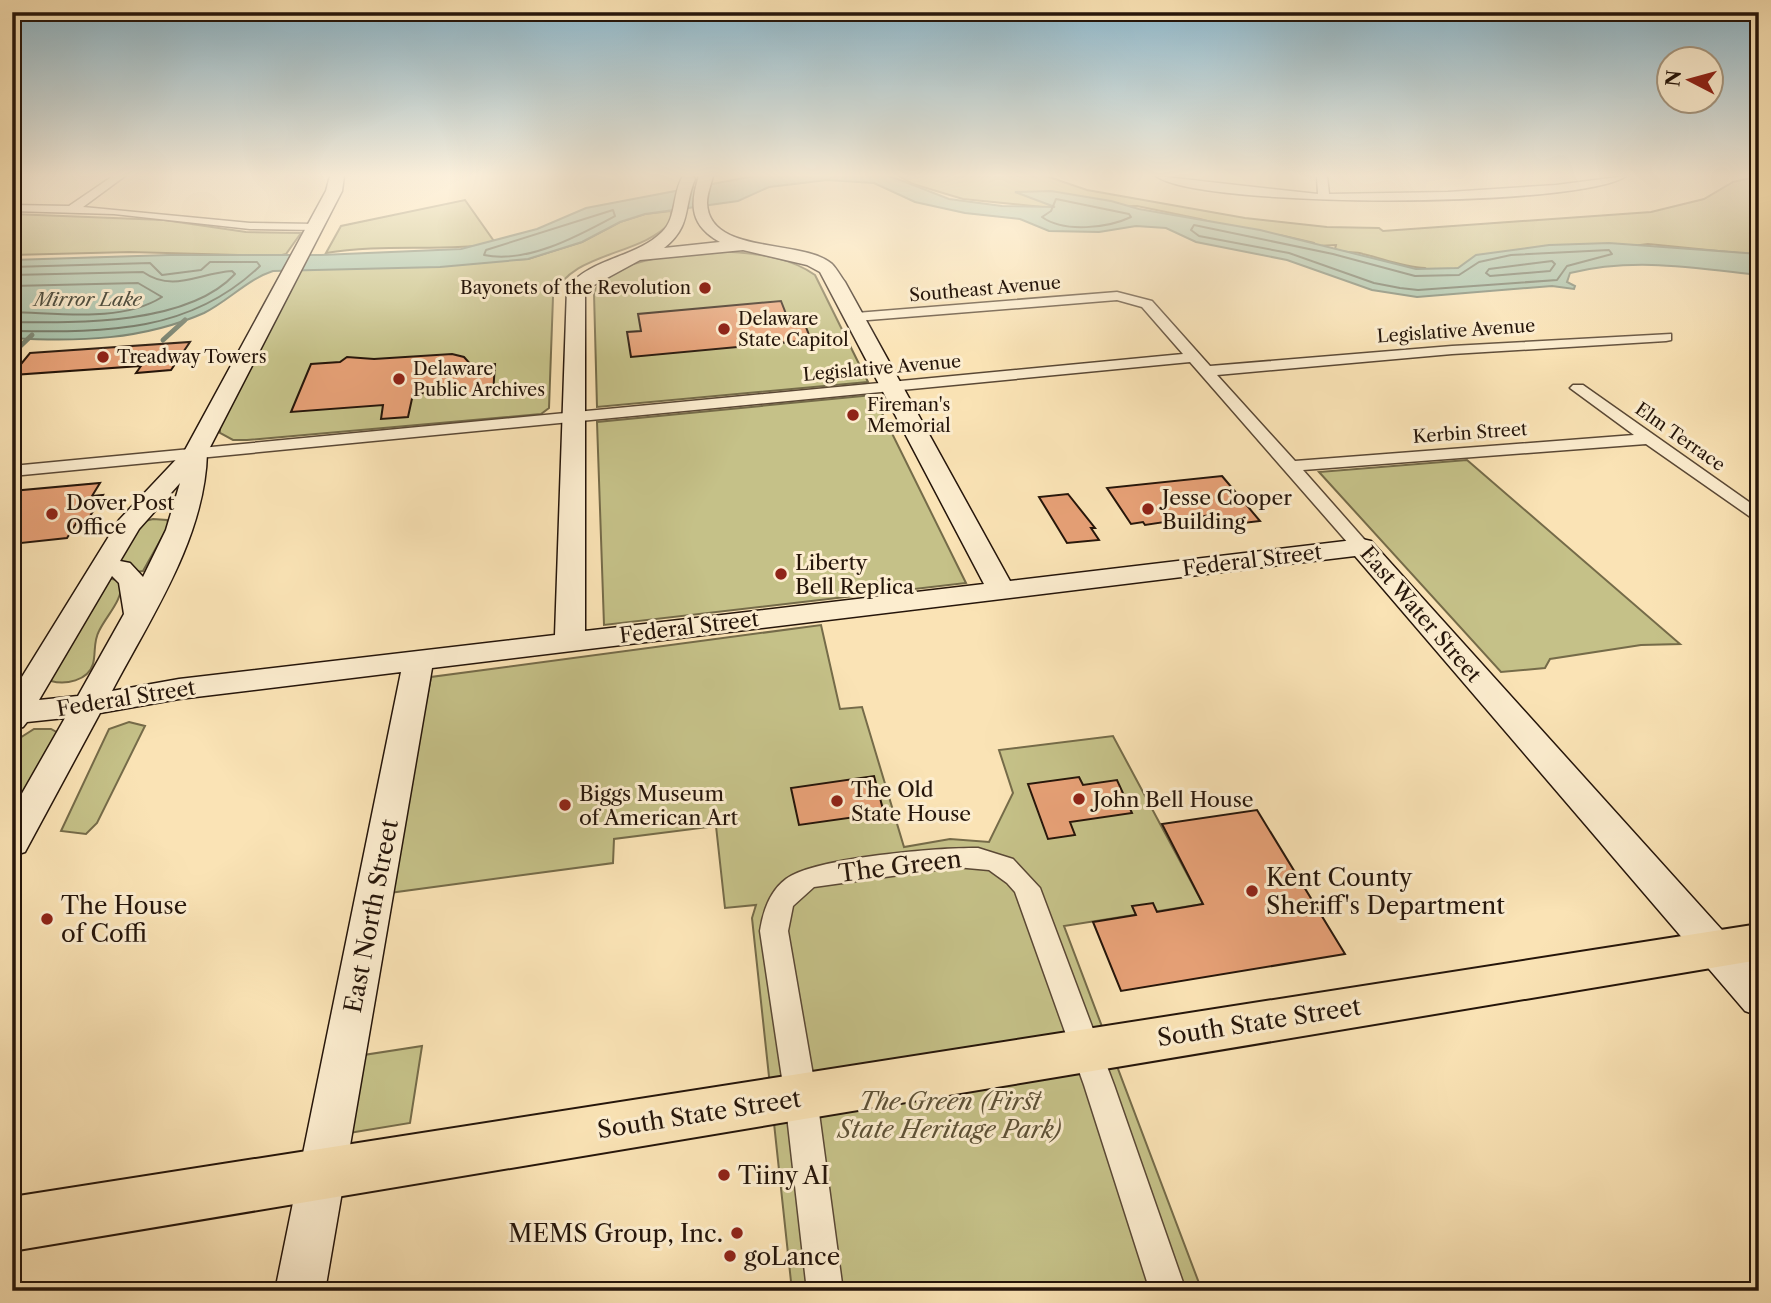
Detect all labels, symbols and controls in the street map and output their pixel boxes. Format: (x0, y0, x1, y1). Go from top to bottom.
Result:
north arrow (1656, 46, 1726, 116)
text: N (1661, 69, 1686, 88)
street label: Southeast Avenue (908, 271, 1062, 307)
place label: Bayonets of the Revolution (460, 277, 691, 299)
marker: Bayonets of the Revolution (697, 280, 713, 296)
water label: Mirror Lake (32, 288, 142, 311)
place label: Delaware State Capitol (738, 308, 849, 351)
street label: Legislative Avenue (1376, 314, 1536, 348)
marker: Delaware State Capitol (716, 321, 732, 337)
place label: Treadway Towers (117, 346, 266, 368)
marker: Treadway Towers (95, 349, 111, 365)
street label: Legislative Avenue (802, 350, 962, 386)
place label: Delaware Public Archives (413, 358, 545, 401)
marker: Delaware Public Archives (391, 371, 407, 387)
place label: Fireman's Memorial (867, 394, 951, 437)
street label: Elm Terrace (1631, 398, 1729, 476)
marker: Fireman's Memorial (845, 407, 861, 423)
street label: Kerbin Street (1412, 418, 1529, 448)
place label: Jesse Cooper Building (1159, 485, 1292, 534)
place label: Dover Post Office (66, 490, 175, 539)
marker: Jesse Cooper Building (1140, 501, 1156, 517)
marker: Dover Post Office (44, 506, 60, 522)
street label: Federal Street (1181, 539, 1324, 581)
street label: East Water Street (1355, 541, 1487, 687)
place label: Liberty Bell Replica (795, 550, 915, 599)
marker: Liberty Bell Replica (773, 566, 789, 582)
street label: Federal Street (618, 606, 761, 648)
street label: Federal Street (55, 675, 198, 721)
place label: The Old State House (851, 777, 971, 826)
place label: Biggs Museum of American Art (579, 781, 739, 830)
place label: John Bell House (1090, 787, 1254, 812)
marker: John Bell House (1071, 791, 1087, 807)
marker: The Old State House (829, 793, 845, 809)
marker: Biggs Museum of American Art (557, 797, 573, 813)
street label: East North Street (338, 816, 404, 1015)
street label: The Green (837, 844, 963, 888)
place label: Kent County Sheriff's Department (1266, 863, 1505, 920)
marker: Kent County Sheriff's Department (1244, 883, 1260, 899)
place label: The House of Coffi (61, 891, 187, 948)
marker: The House of Coffi (39, 911, 55, 927)
street label: South State Street (1155, 992, 1363, 1052)
street label: South State Street (595, 1084, 803, 1144)
park label: The Green (First State Heritage Park) (836, 1087, 1062, 1144)
place label: Tiiny AI (738, 1161, 830, 1190)
marker: Tiiny AI (716, 1167, 732, 1183)
place label: MEMS Group, Inc. (508, 1219, 723, 1248)
marker: MEMS Group, Inc. (729, 1225, 745, 1241)
place label: goLance (744, 1242, 840, 1271)
marker: goLance (722, 1248, 738, 1264)

